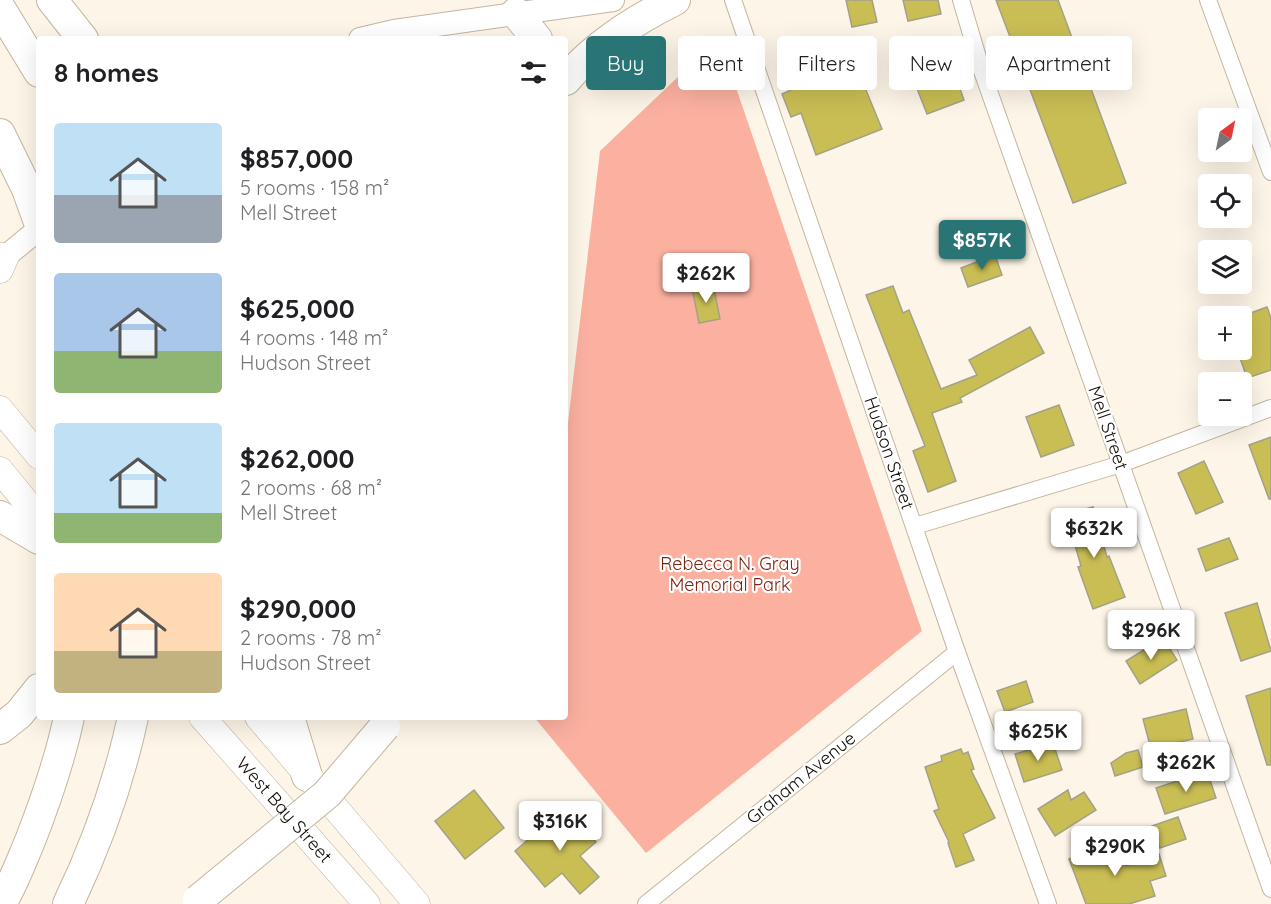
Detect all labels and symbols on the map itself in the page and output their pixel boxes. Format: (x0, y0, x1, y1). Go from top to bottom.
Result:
north arrow (1198, 108, 1252, 162)
pin: $857K (940, 220, 1024, 271)
pin: $262K (664, 253, 748, 304)
street label: Mell Street (1083, 383, 1134, 473)
street label: Hudson Street (859, 393, 920, 512)
pin: $632K (1052, 508, 1136, 559)
park label: Rebecca N. Gray Memorial Park (660, 552, 800, 596)
pin: $296K (1109, 610, 1193, 661)
pin: $625K (996, 711, 1080, 762)
street label: Graham Avenue (741, 726, 860, 829)
pin: $262K (1144, 742, 1228, 793)
street label: West Bay Street (232, 752, 337, 867)
pin: $316K (518, 801, 602, 852)
pin: $290K (1073, 826, 1157, 877)

